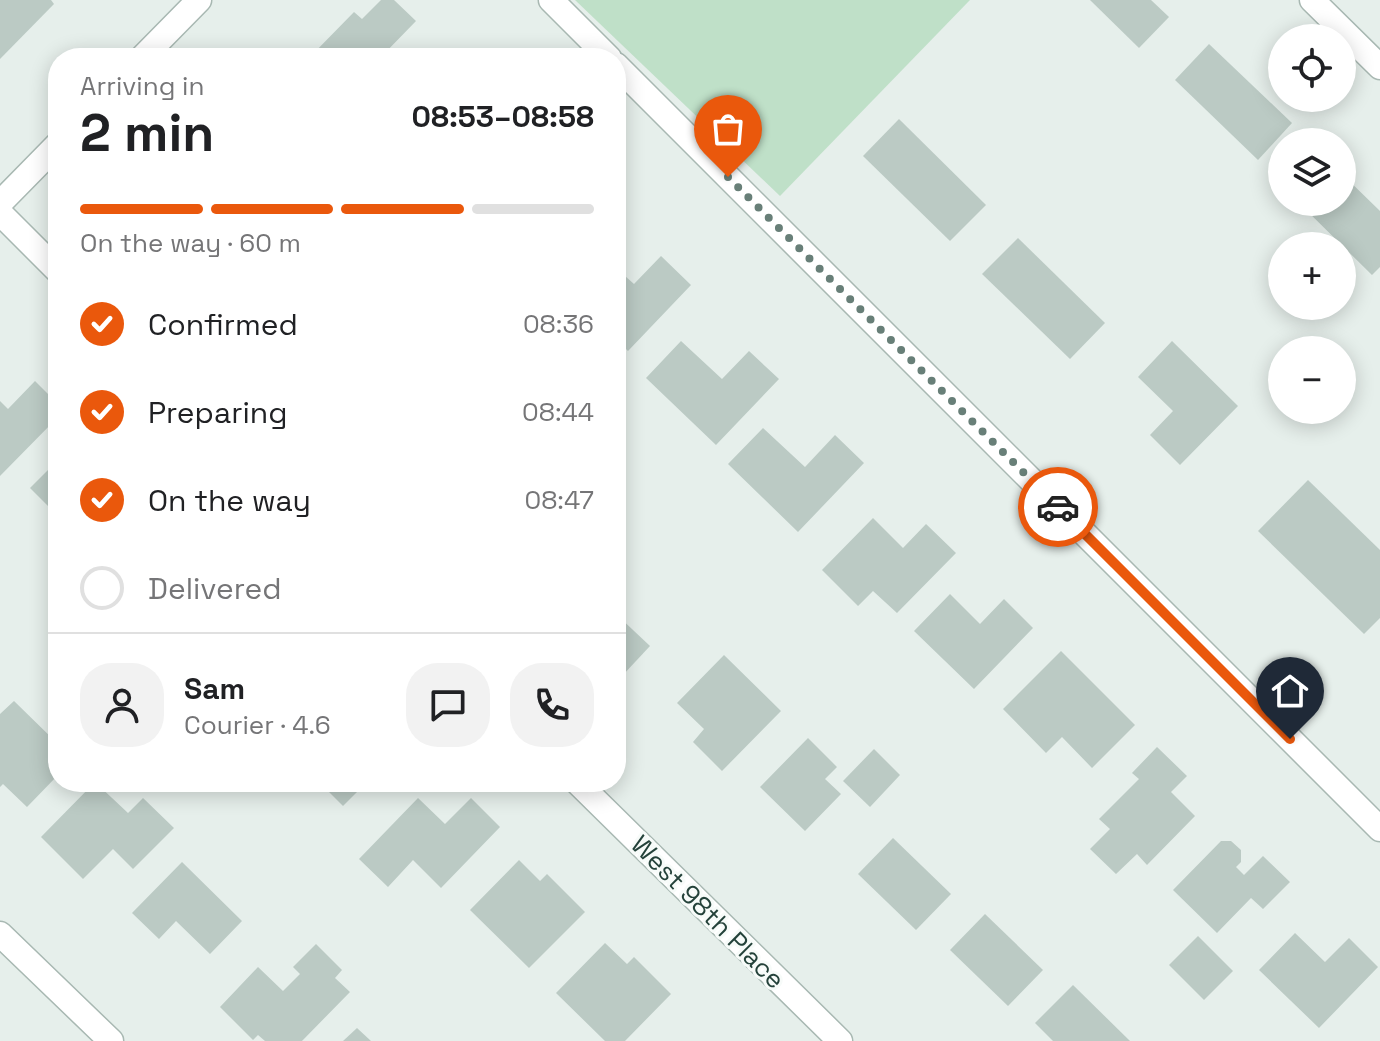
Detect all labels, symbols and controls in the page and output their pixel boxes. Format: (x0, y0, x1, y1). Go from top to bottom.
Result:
map controls (1268, 24, 1356, 424)
button: locate (1268, 24, 1356, 112)
text: Arriving in (80, 69, 204, 103)
pin (694, 95, 762, 177)
text: 08:53–08:58 (411, 97, 594, 136)
text: 2 min (80, 100, 214, 166)
icon: bag (706, 107, 750, 151)
button: layers (1268, 128, 1356, 216)
text: On the way · 60 m (80, 226, 301, 260)
button: + (1268, 232, 1356, 320)
icon: check (80, 302, 124, 346)
text: Confirmed (148, 305, 298, 344)
text: 08:36 (523, 307, 594, 341)
button: − (1268, 336, 1356, 424)
icon: check (80, 390, 124, 434)
text: Preparing (148, 393, 287, 432)
text: 08:44 (522, 395, 594, 429)
courier (1018, 467, 1098, 547)
icon: check (80, 478, 124, 522)
text: On the way (148, 481, 311, 520)
text: 08:47 (524, 483, 594, 517)
icon: car (1036, 485, 1080, 529)
text: Delivered (148, 569, 282, 608)
pin (1256, 657, 1324, 739)
button: person (80, 663, 164, 747)
button: chat (406, 663, 490, 747)
button: phone (510, 663, 594, 747)
text: Sam (184, 669, 245, 708)
icon: home (1268, 669, 1312, 713)
text: Courier · 4.6 (184, 708, 331, 742)
street label: West 98th Place (624, 828, 792, 996)

